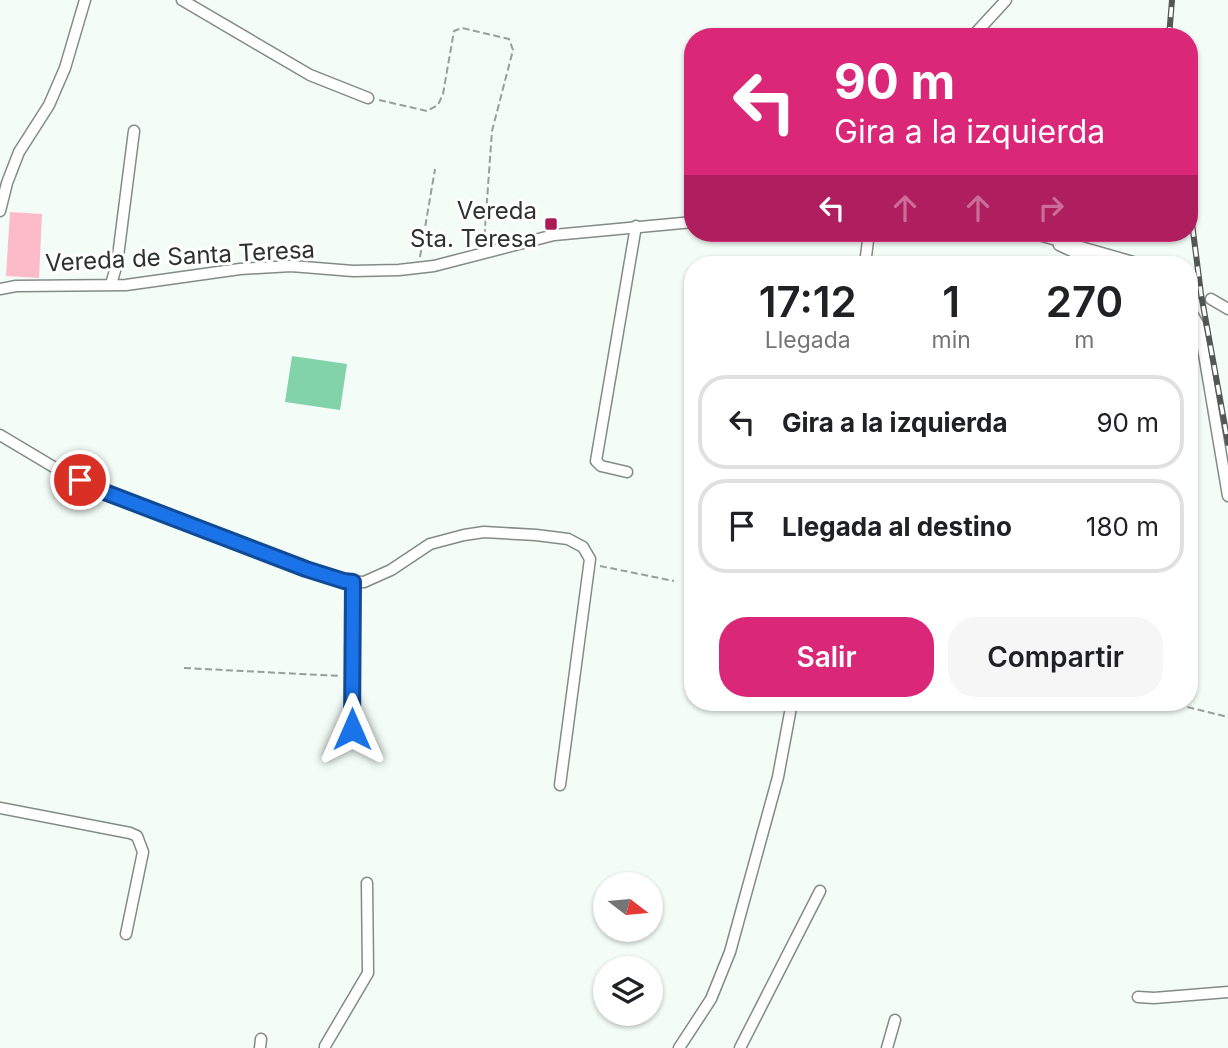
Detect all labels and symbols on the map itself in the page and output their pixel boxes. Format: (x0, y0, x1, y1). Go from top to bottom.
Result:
place label: Vereda Sta. Teresa (410, 196, 537, 253)
marker: Vereda Sta. Teresa (543, 216, 559, 232)
street label: Vereda de Santa Teresa (44, 234, 316, 278)
pin (50, 450, 110, 510)
position arrow (315, 692, 389, 766)
north arrow (593, 872, 663, 942)

